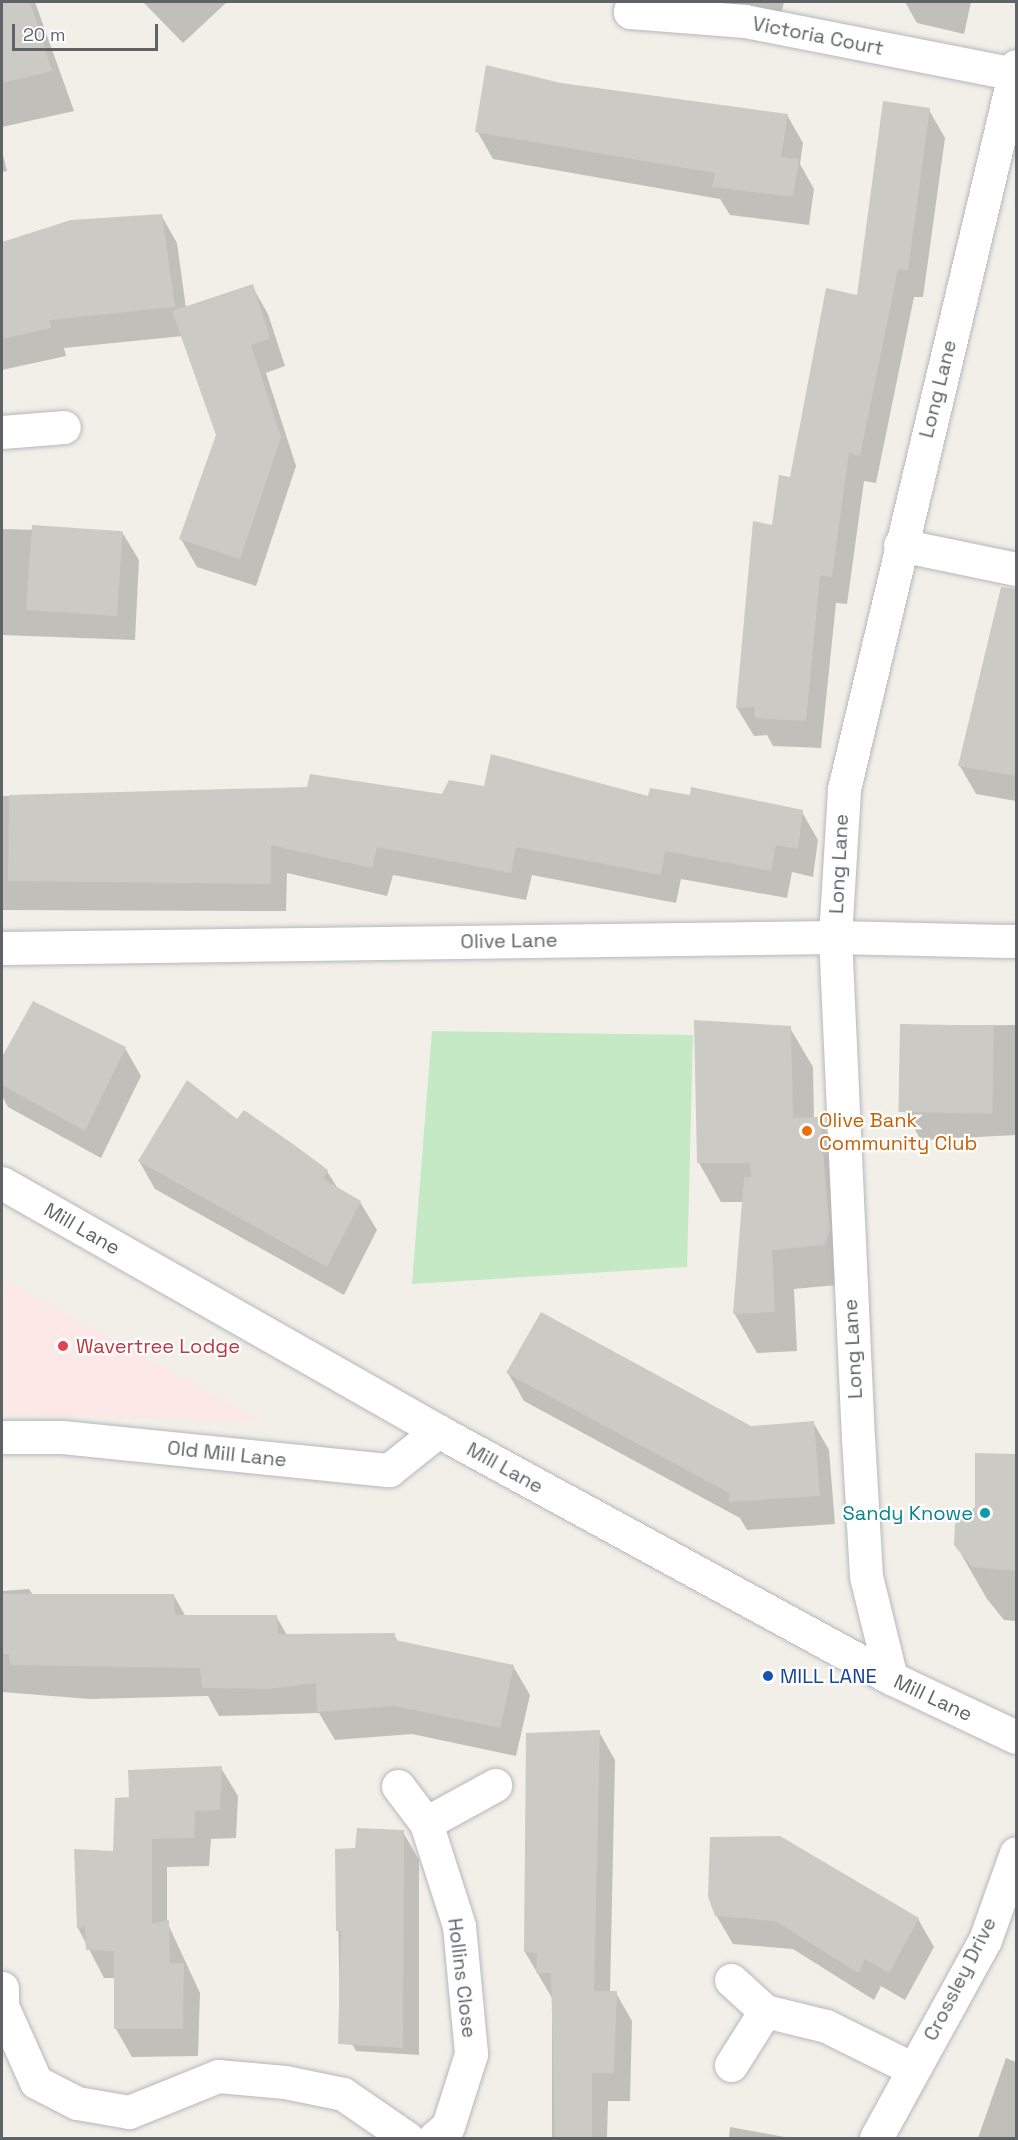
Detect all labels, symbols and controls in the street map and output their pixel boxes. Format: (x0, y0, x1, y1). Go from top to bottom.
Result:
scale bar (15, 12, 160, 50)
street label: Victoria Court (750, 12, 886, 60)
text: 20 m (23, 23, 66, 46)
street label: Long Lane (914, 338, 962, 440)
street label: Long Lane (824, 813, 854, 915)
street label: Olive Lane (460, 928, 558, 954)
place label: Olive Bank Community Club (819, 1108, 977, 1155)
marker: Olive Bank Community Club (800, 1124, 814, 1138)
street label: Mill Lane (40, 1198, 124, 1260)
street label: Long Lane (838, 1298, 868, 1400)
place label: Wavertree Lodge (76, 1334, 240, 1358)
marker: Wavertree Lodge (54, 1337, 72, 1355)
street label: Old Mill Lane (166, 1436, 288, 1472)
street label: Mill Lane (463, 1437, 547, 1499)
place label: Sandy Knowe (842, 1501, 973, 1525)
marker: Sandy Knowe (978, 1506, 992, 1520)
place label: MILL LANE (780, 1664, 877, 1688)
marker: MILL LANE (761, 1669, 775, 1683)
street label: Mill Lane (890, 1669, 976, 1727)
street label: Crossley Drive (919, 1913, 1001, 2045)
street label: Hollins Close (443, 1917, 481, 2039)

